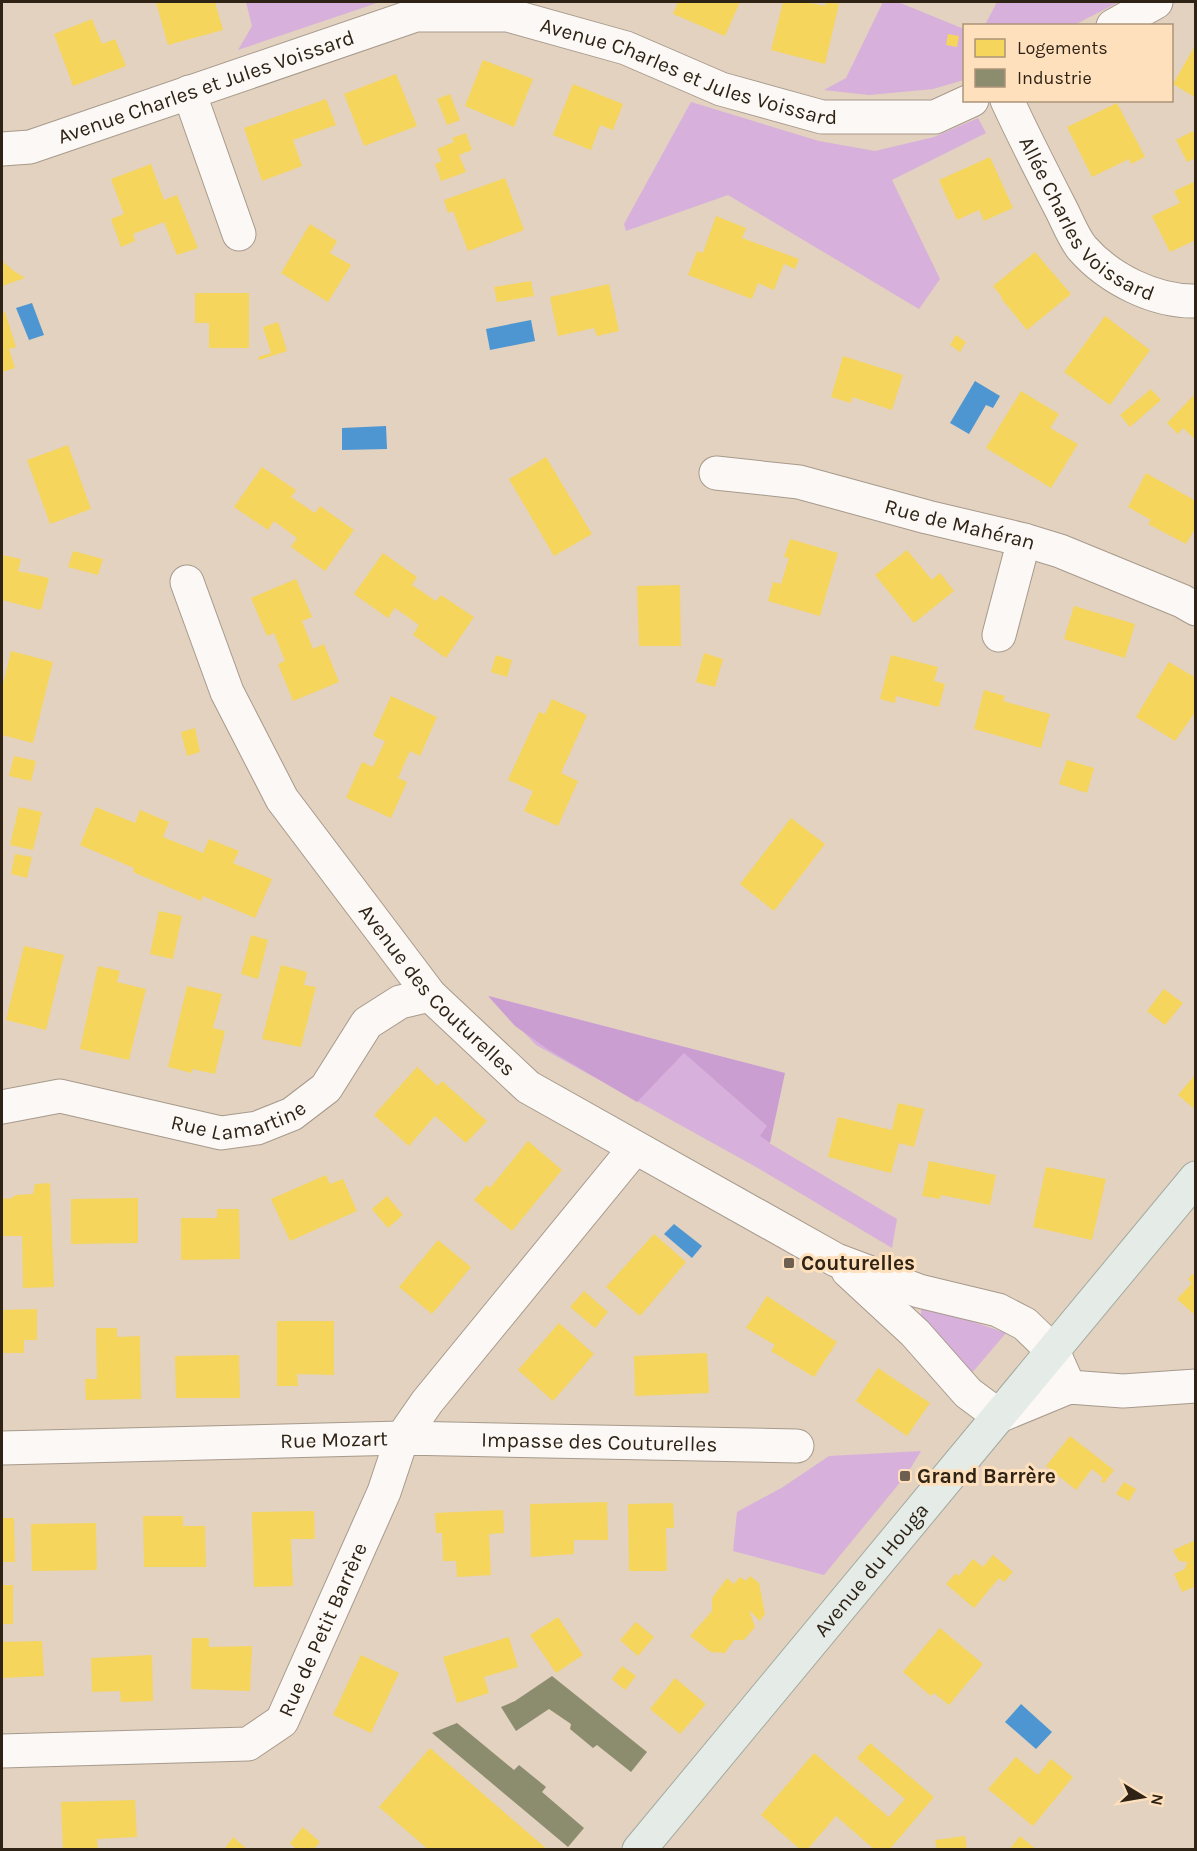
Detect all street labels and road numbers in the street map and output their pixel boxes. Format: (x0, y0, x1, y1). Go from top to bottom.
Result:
street label: Avenue Charles et Jules Voissard (538, 13, 837, 129)
street label: Avenue Charles et Jules Voissard (55, 25, 357, 149)
street label: Allée Charles Voissard (1014, 133, 1158, 306)
street label: Rue de Mahéran (882, 494, 1038, 555)
street label: Avenue des Couturelles (354, 900, 520, 1081)
street label: Rue Lamartine (169, 1096, 311, 1145)
street label: Rue Mozart (280, 1426, 388, 1453)
street label: Impasse des Couturelles (481, 1428, 718, 1456)
street label: Avenue du Houga (809, 1498, 933, 1641)
street label: Rue de Petit Barrère (273, 1539, 372, 1721)

